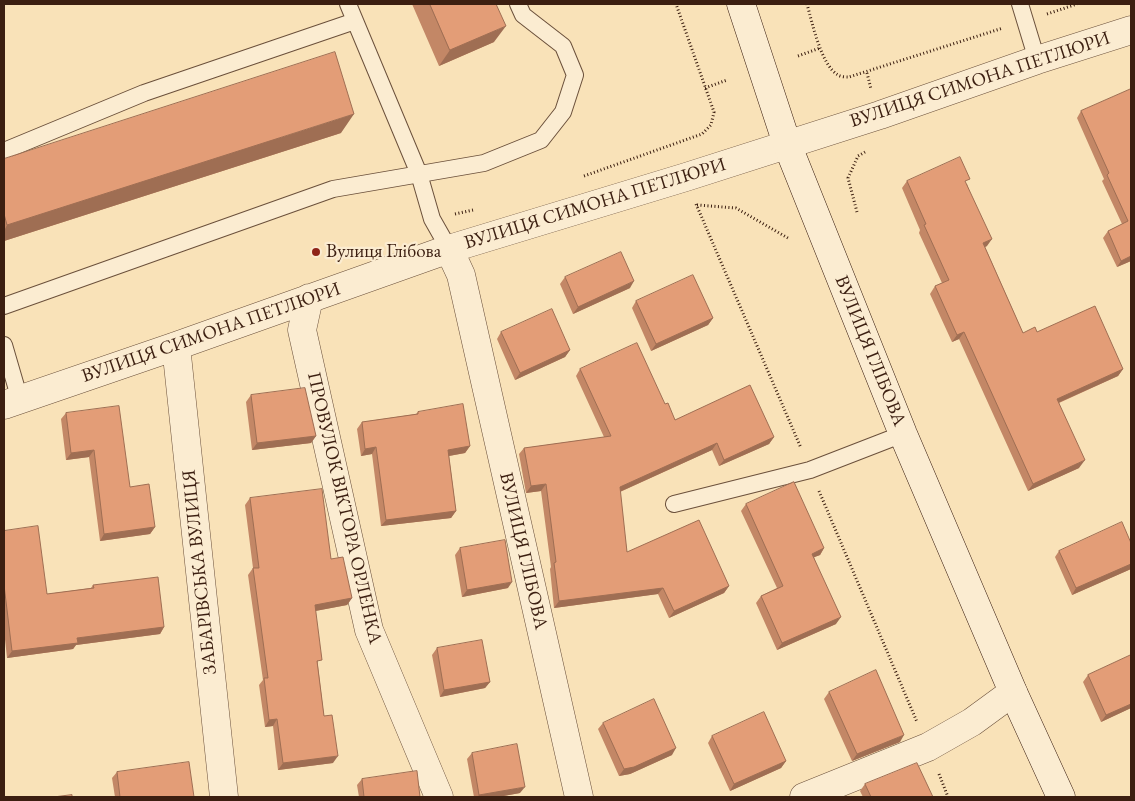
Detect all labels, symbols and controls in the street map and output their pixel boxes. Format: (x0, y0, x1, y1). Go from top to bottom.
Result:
street label: ВУЛИЦЯ СИМОНА ПЕТЛЮРИ (847, 27, 1113, 133)
street label: ВУЛИЦЯ СИМОНА ПЕТЛЮРИ (462, 153, 728, 255)
place label: Вулиця Глібова (326, 241, 441, 263)
marker: Вулиця Глібова (310, 246, 322, 258)
street label: ВУЛИЦЯ ГЛІБОВА (829, 272, 911, 430)
street label: ВУЛИЦЯ СИМОНА ПЕТЛЮРИ (79, 278, 343, 388)
street label: ПРОВУЛОК ВІКТОРА ОРЛЕНКА (302, 370, 386, 646)
street label: ЗАБАРІВСЬКА ВУЛИЦЯ (178, 468, 222, 676)
street label: ВУЛИЦЯ ГЛІБОВА (494, 470, 552, 632)

